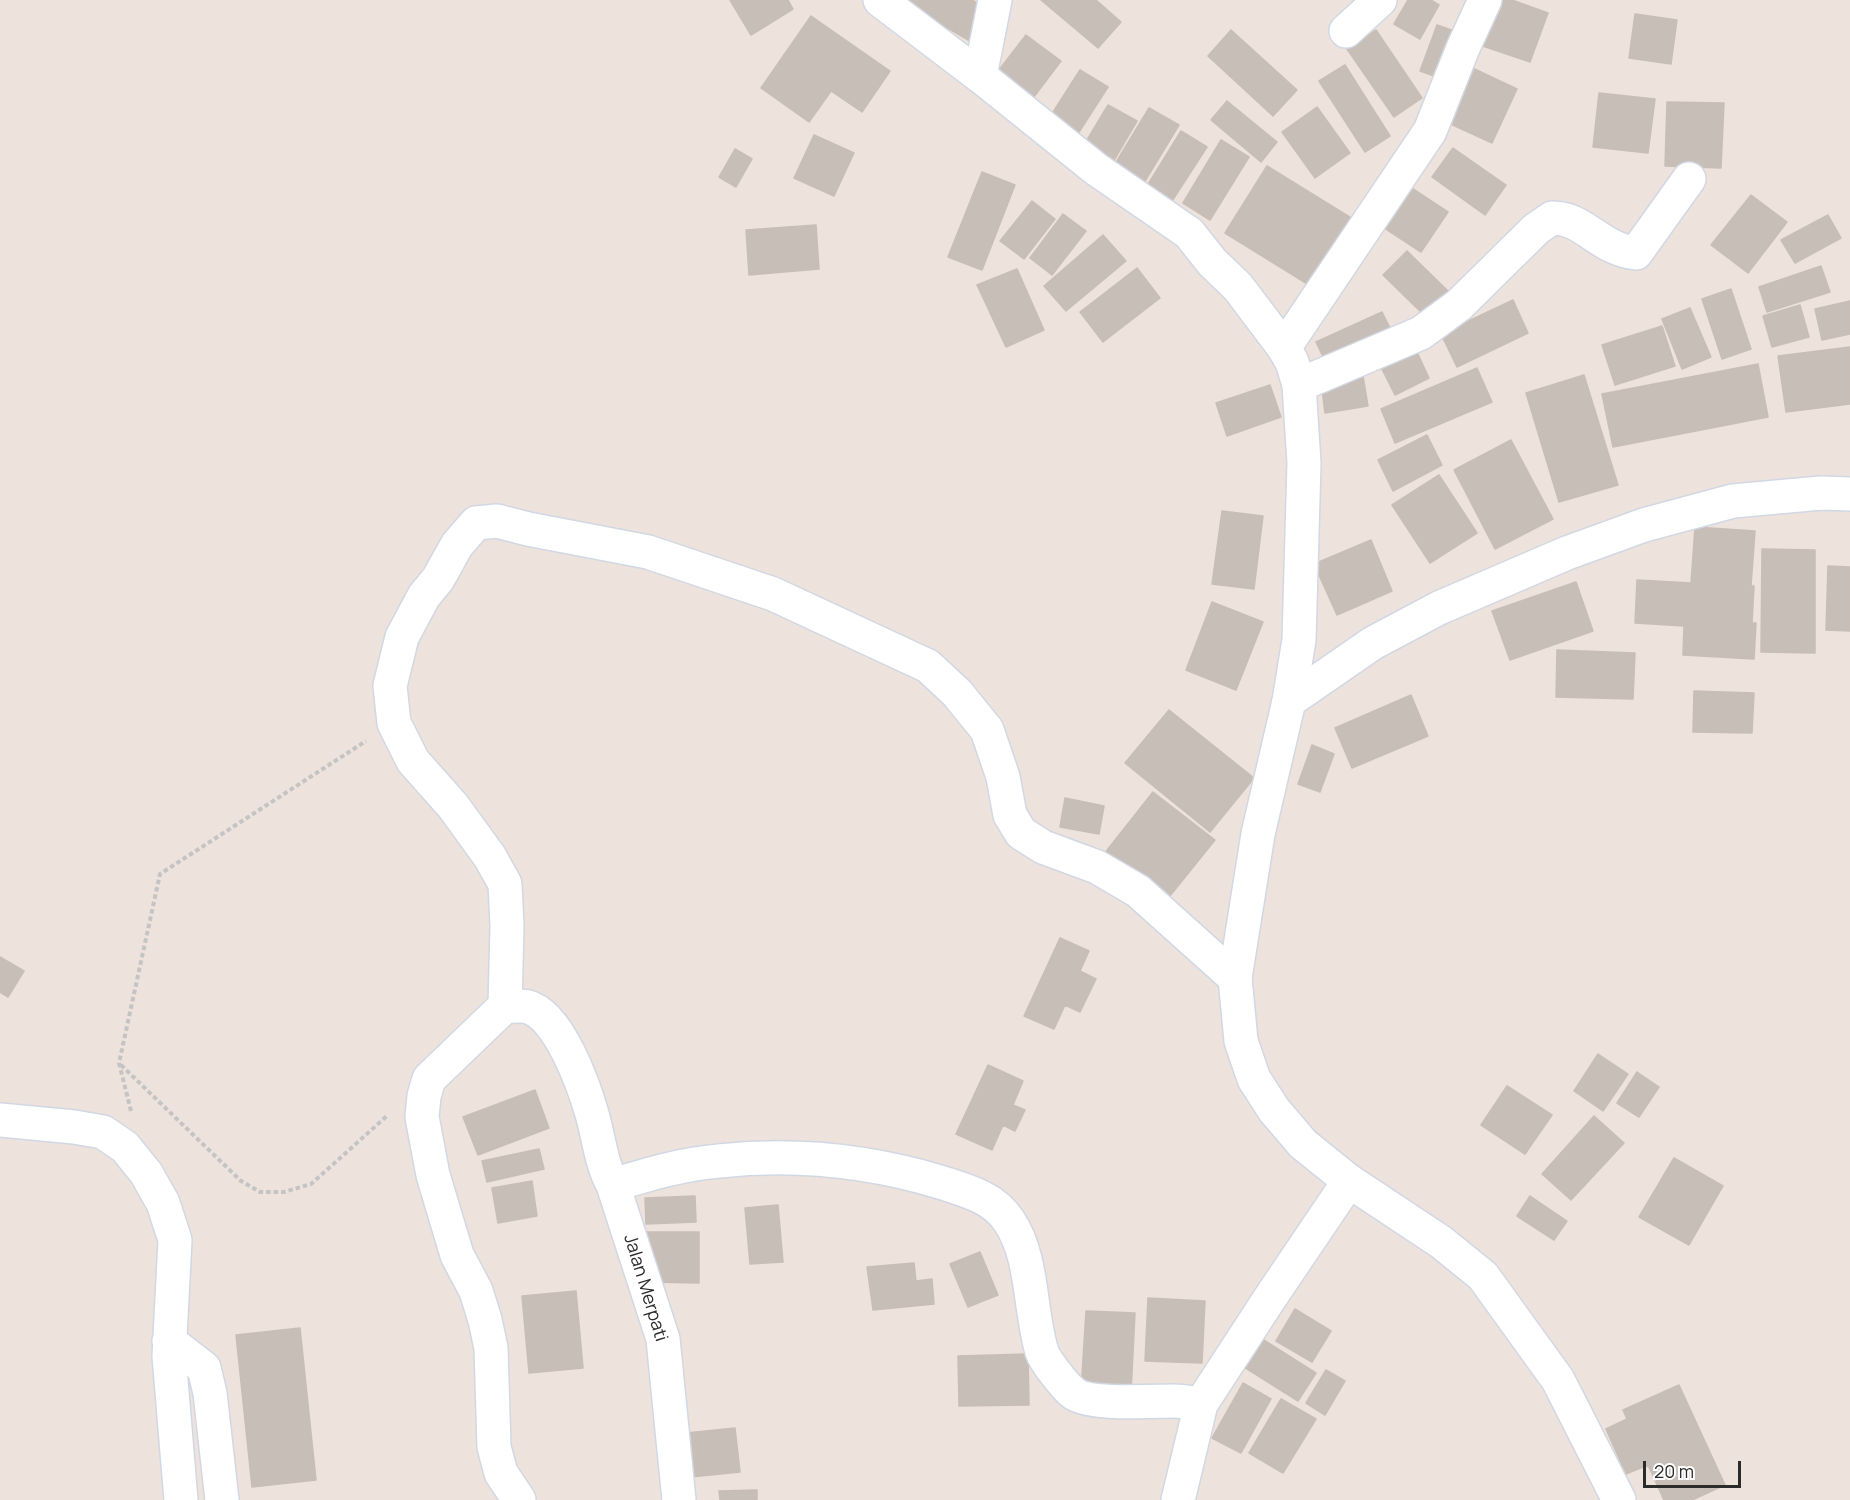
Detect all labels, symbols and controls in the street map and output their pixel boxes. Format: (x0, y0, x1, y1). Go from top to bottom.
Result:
street label: Jalan Merpati (618, 1232, 672, 1344)
scale bar (1646, 1449, 1744, 1487)
text: 20 m (1654, 1459, 1694, 1483)

